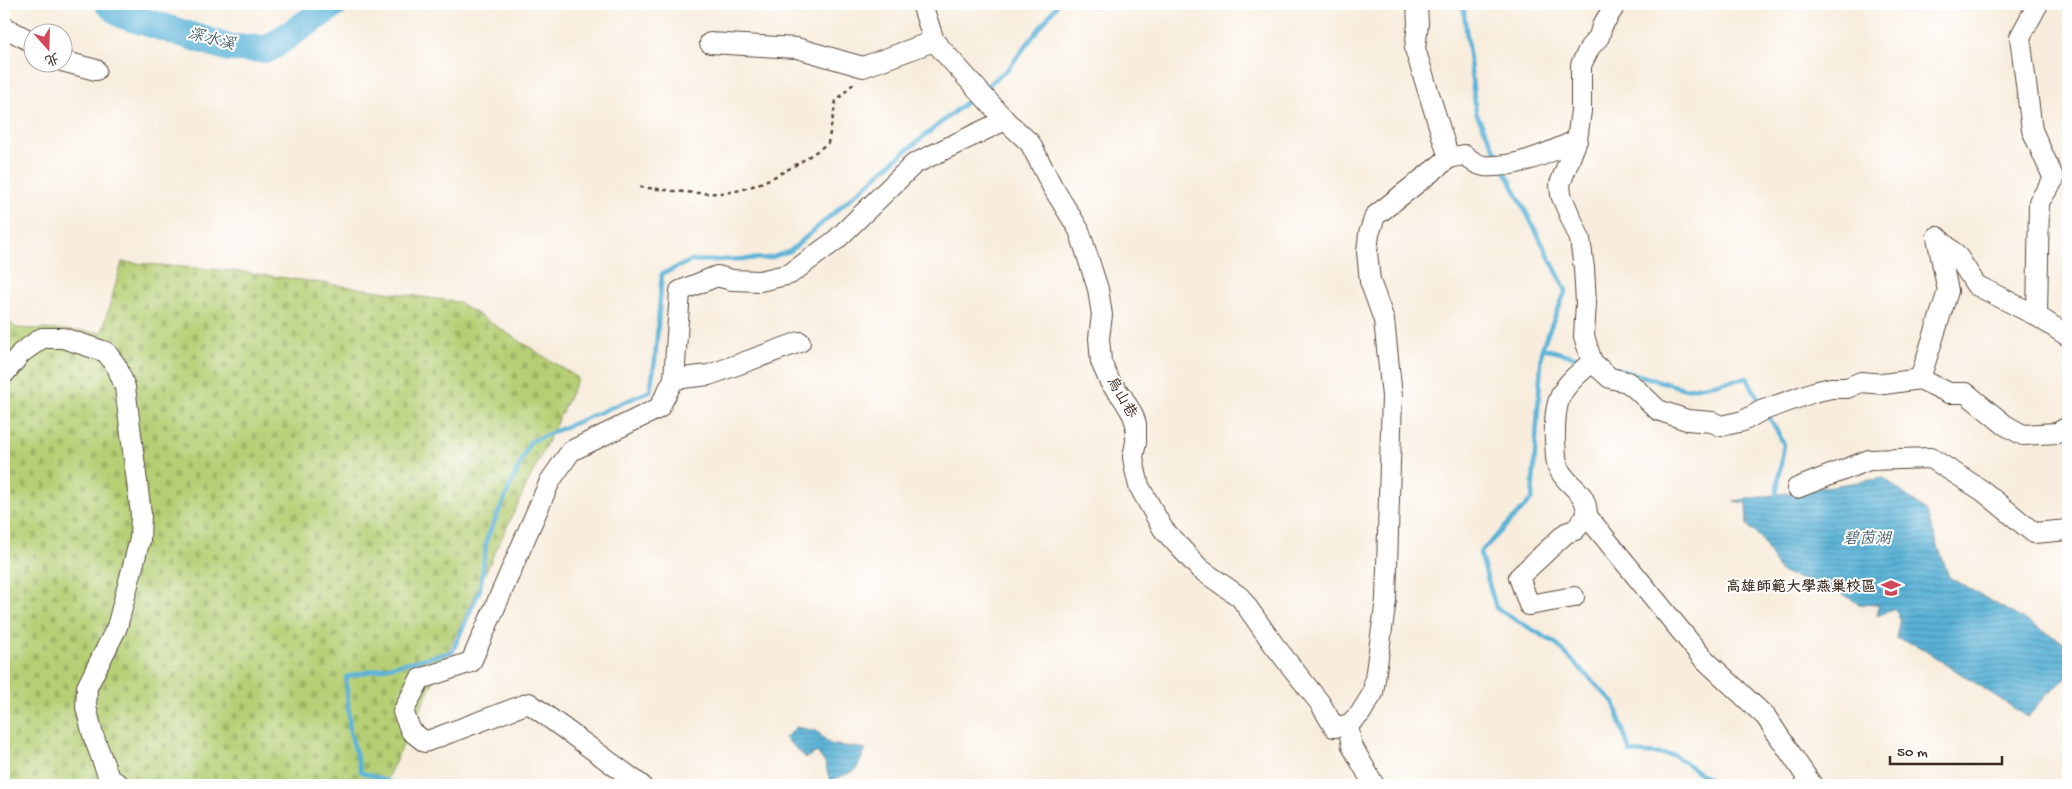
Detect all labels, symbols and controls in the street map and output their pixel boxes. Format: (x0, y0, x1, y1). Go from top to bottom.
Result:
north arrow (22, 22, 72, 72)
water label: 深水溪 (185, 25, 238, 56)
text: 北 (42, 47, 61, 68)
street label: 烏山巷 (1102, 374, 1140, 422)
water label: 碧茵湖 (1843, 529, 1893, 550)
school or university icon: 高雄師範大學燕巢校區 (1880, 577, 1902, 599)
place label: 高雄師範大學燕巢校區 (1726, 578, 1876, 597)
scale bar (1890, 734, 2002, 766)
text: 50 m (1897, 744, 1928, 762)

